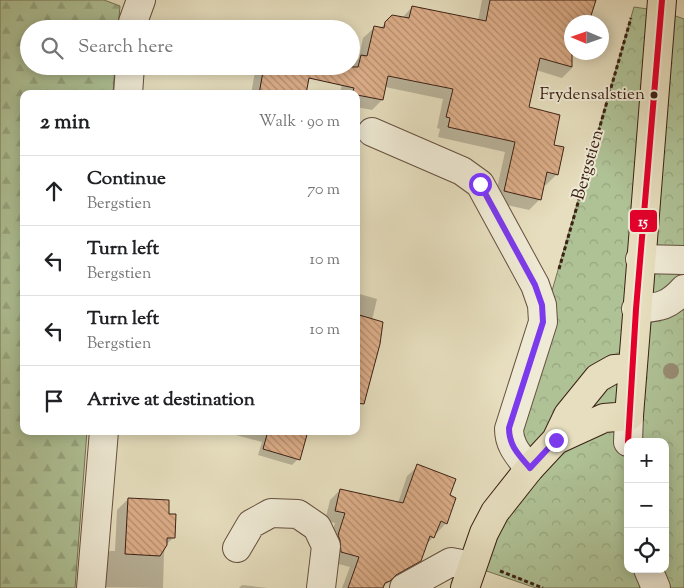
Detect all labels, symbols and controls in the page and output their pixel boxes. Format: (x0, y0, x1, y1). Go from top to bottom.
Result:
north arrow (564, 15, 609, 60)
search box (20, 20, 360, 75)
icon: search (38, 34, 66, 62)
text: Search here (78, 34, 173, 61)
place label: Frydensalstien (539, 83, 645, 107)
marker: Frydensalstien (649, 90, 659, 100)
text: 2 min (40, 108, 90, 138)
text: Walk · 90 m (259, 111, 340, 134)
street label: Bergstien (567, 126, 612, 203)
text: Continue (87, 166, 166, 193)
route start (469, 173, 492, 196)
icon: ahead (40, 177, 68, 205)
text: 70 m (307, 179, 340, 202)
text: Bergstien (87, 193, 151, 216)
line badge: 15 (629, 209, 658, 233)
text: 15 (638, 213, 648, 233)
text: Turn left (87, 236, 159, 263)
icon: left (40, 247, 68, 275)
text: 10 m (310, 249, 340, 272)
text: Bergstien (87, 263, 151, 286)
text: Turn left (87, 306, 159, 333)
icon: left (40, 317, 68, 345)
text: 10 m (310, 319, 340, 342)
text: Bergstien (87, 333, 151, 356)
icon: arrive (40, 387, 68, 415)
text: Arrive at destination (87, 387, 255, 414)
route end (545, 429, 568, 452)
map controls (624, 438, 669, 573)
button: + (624, 438, 669, 483)
button: − (624, 483, 669, 528)
button: locate (624, 528, 669, 573)

